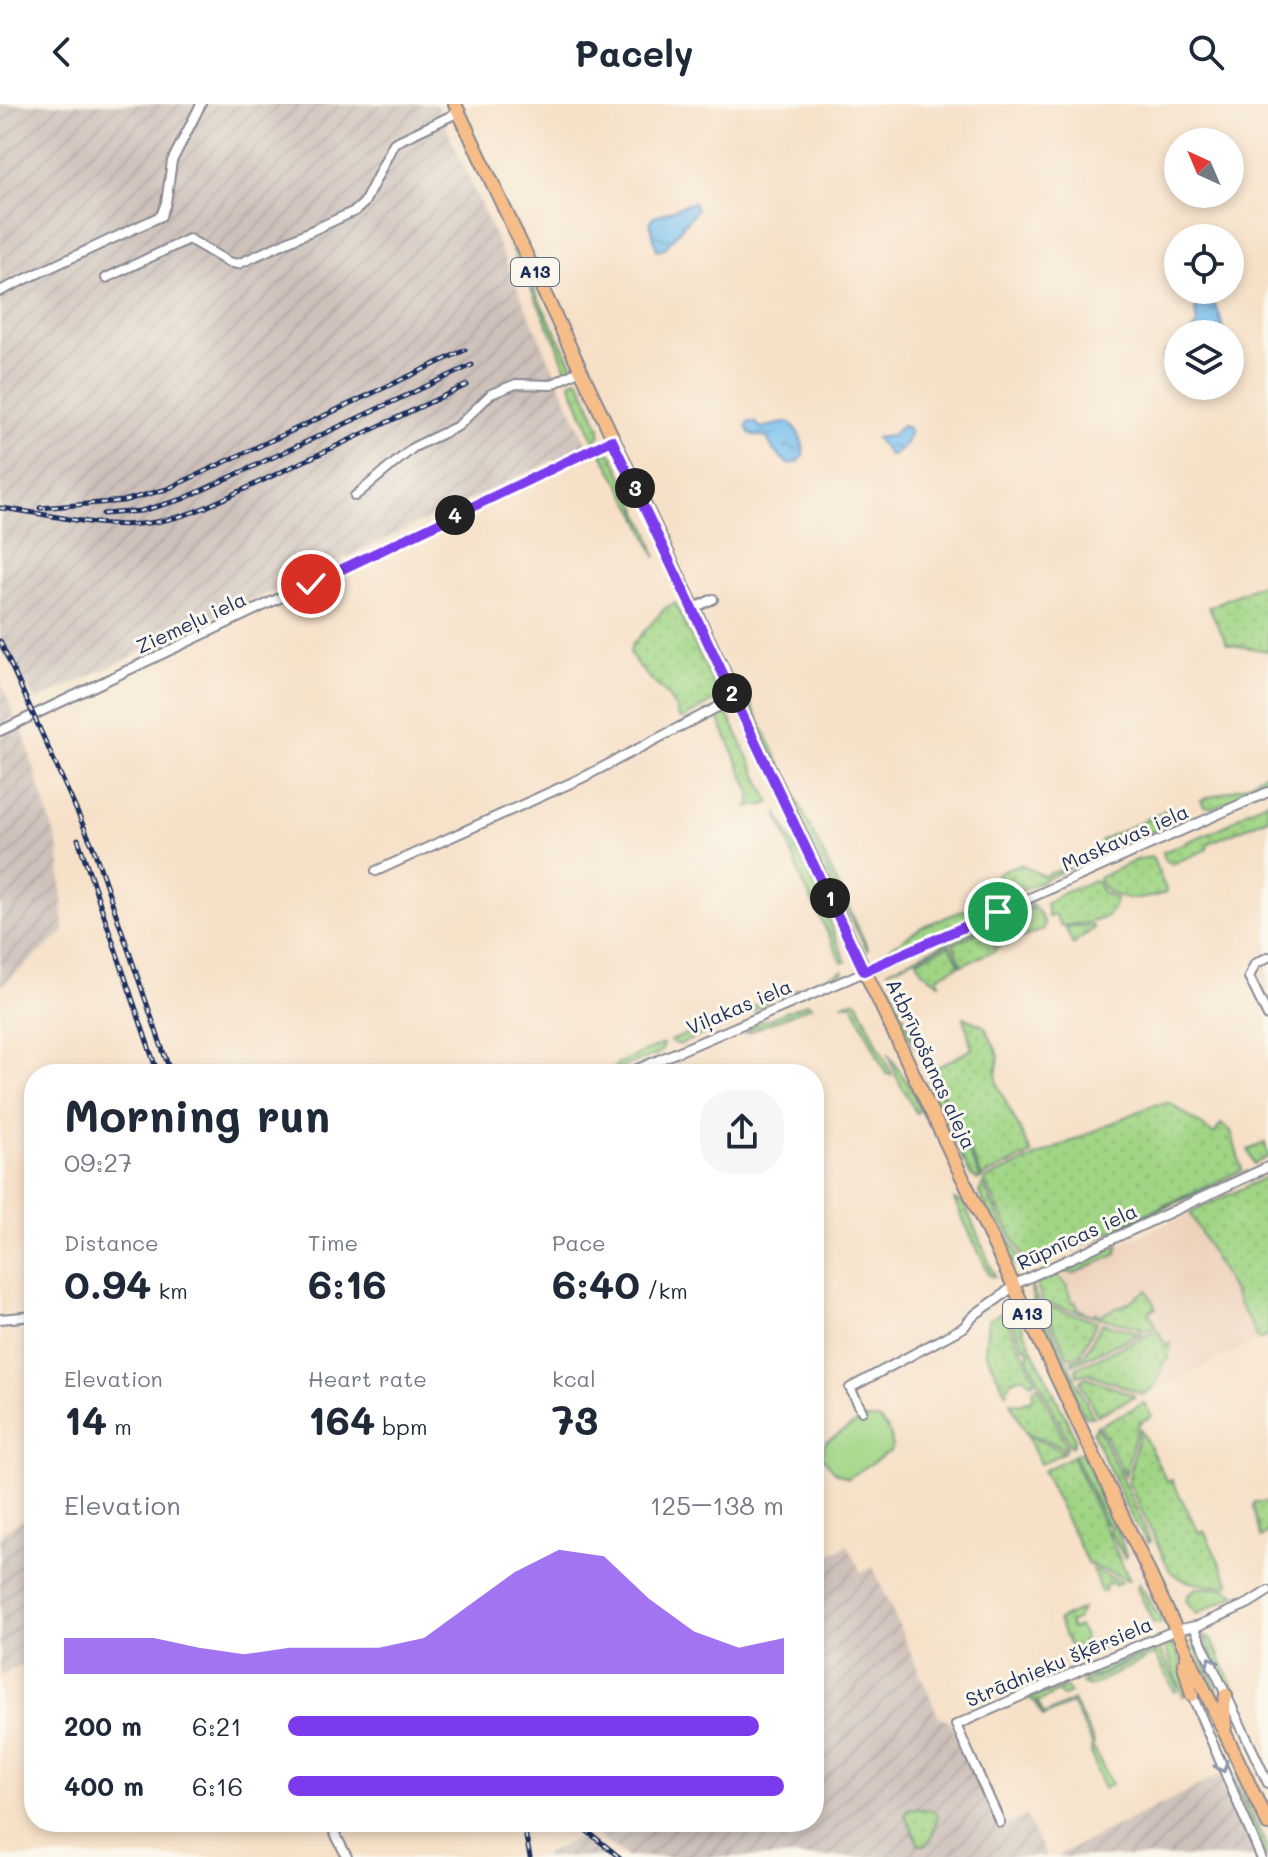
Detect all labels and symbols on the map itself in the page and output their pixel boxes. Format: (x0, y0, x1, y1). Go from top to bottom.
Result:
north arrow (1164, 128, 1244, 208)
road number: A13 (511, 258, 559, 286)
pin: 3 (615, 468, 655, 508)
pin: 4 (435, 495, 475, 535)
pin (277, 550, 345, 618)
street label: Ziemeļu iela (131, 585, 250, 660)
pin: 2 (712, 673, 752, 713)
street label: Maskavas iela (1057, 797, 1192, 877)
pin: 1 (810, 878, 850, 918)
pin (964, 878, 1032, 946)
street label: Viļakas iela (682, 972, 795, 1041)
street label: Atbrīvošanas aleja (881, 974, 983, 1153)
street label: Rūpnīcas iela (1012, 1197, 1141, 1275)
road number: A13 (1003, 1300, 1051, 1328)
street label: Strādnieku šķērsiela (961, 1610, 1156, 1713)
one-way arrow (1205, 1656, 1221, 1671)
one-way arrow (1213, 1759, 1229, 1774)

